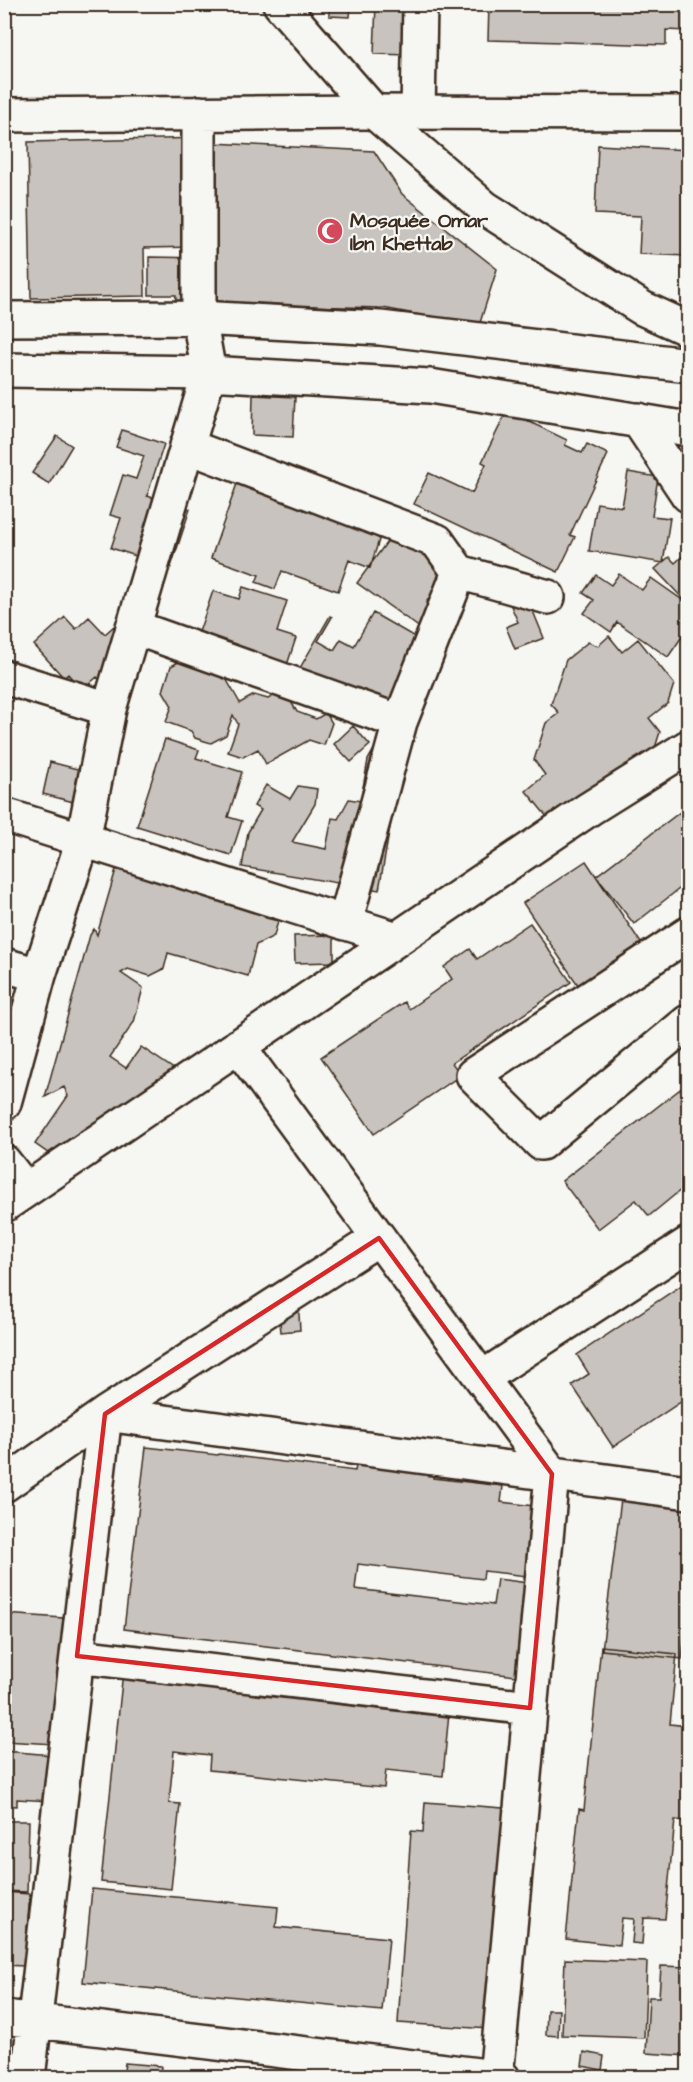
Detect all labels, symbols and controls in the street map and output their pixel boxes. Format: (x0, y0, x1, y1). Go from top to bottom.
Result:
place label: Mosquée Omar Ibn Khettab (350, 207, 489, 258)
mosque icon: Mosquée Omar Ibn Khettab (315, 216, 345, 246)

